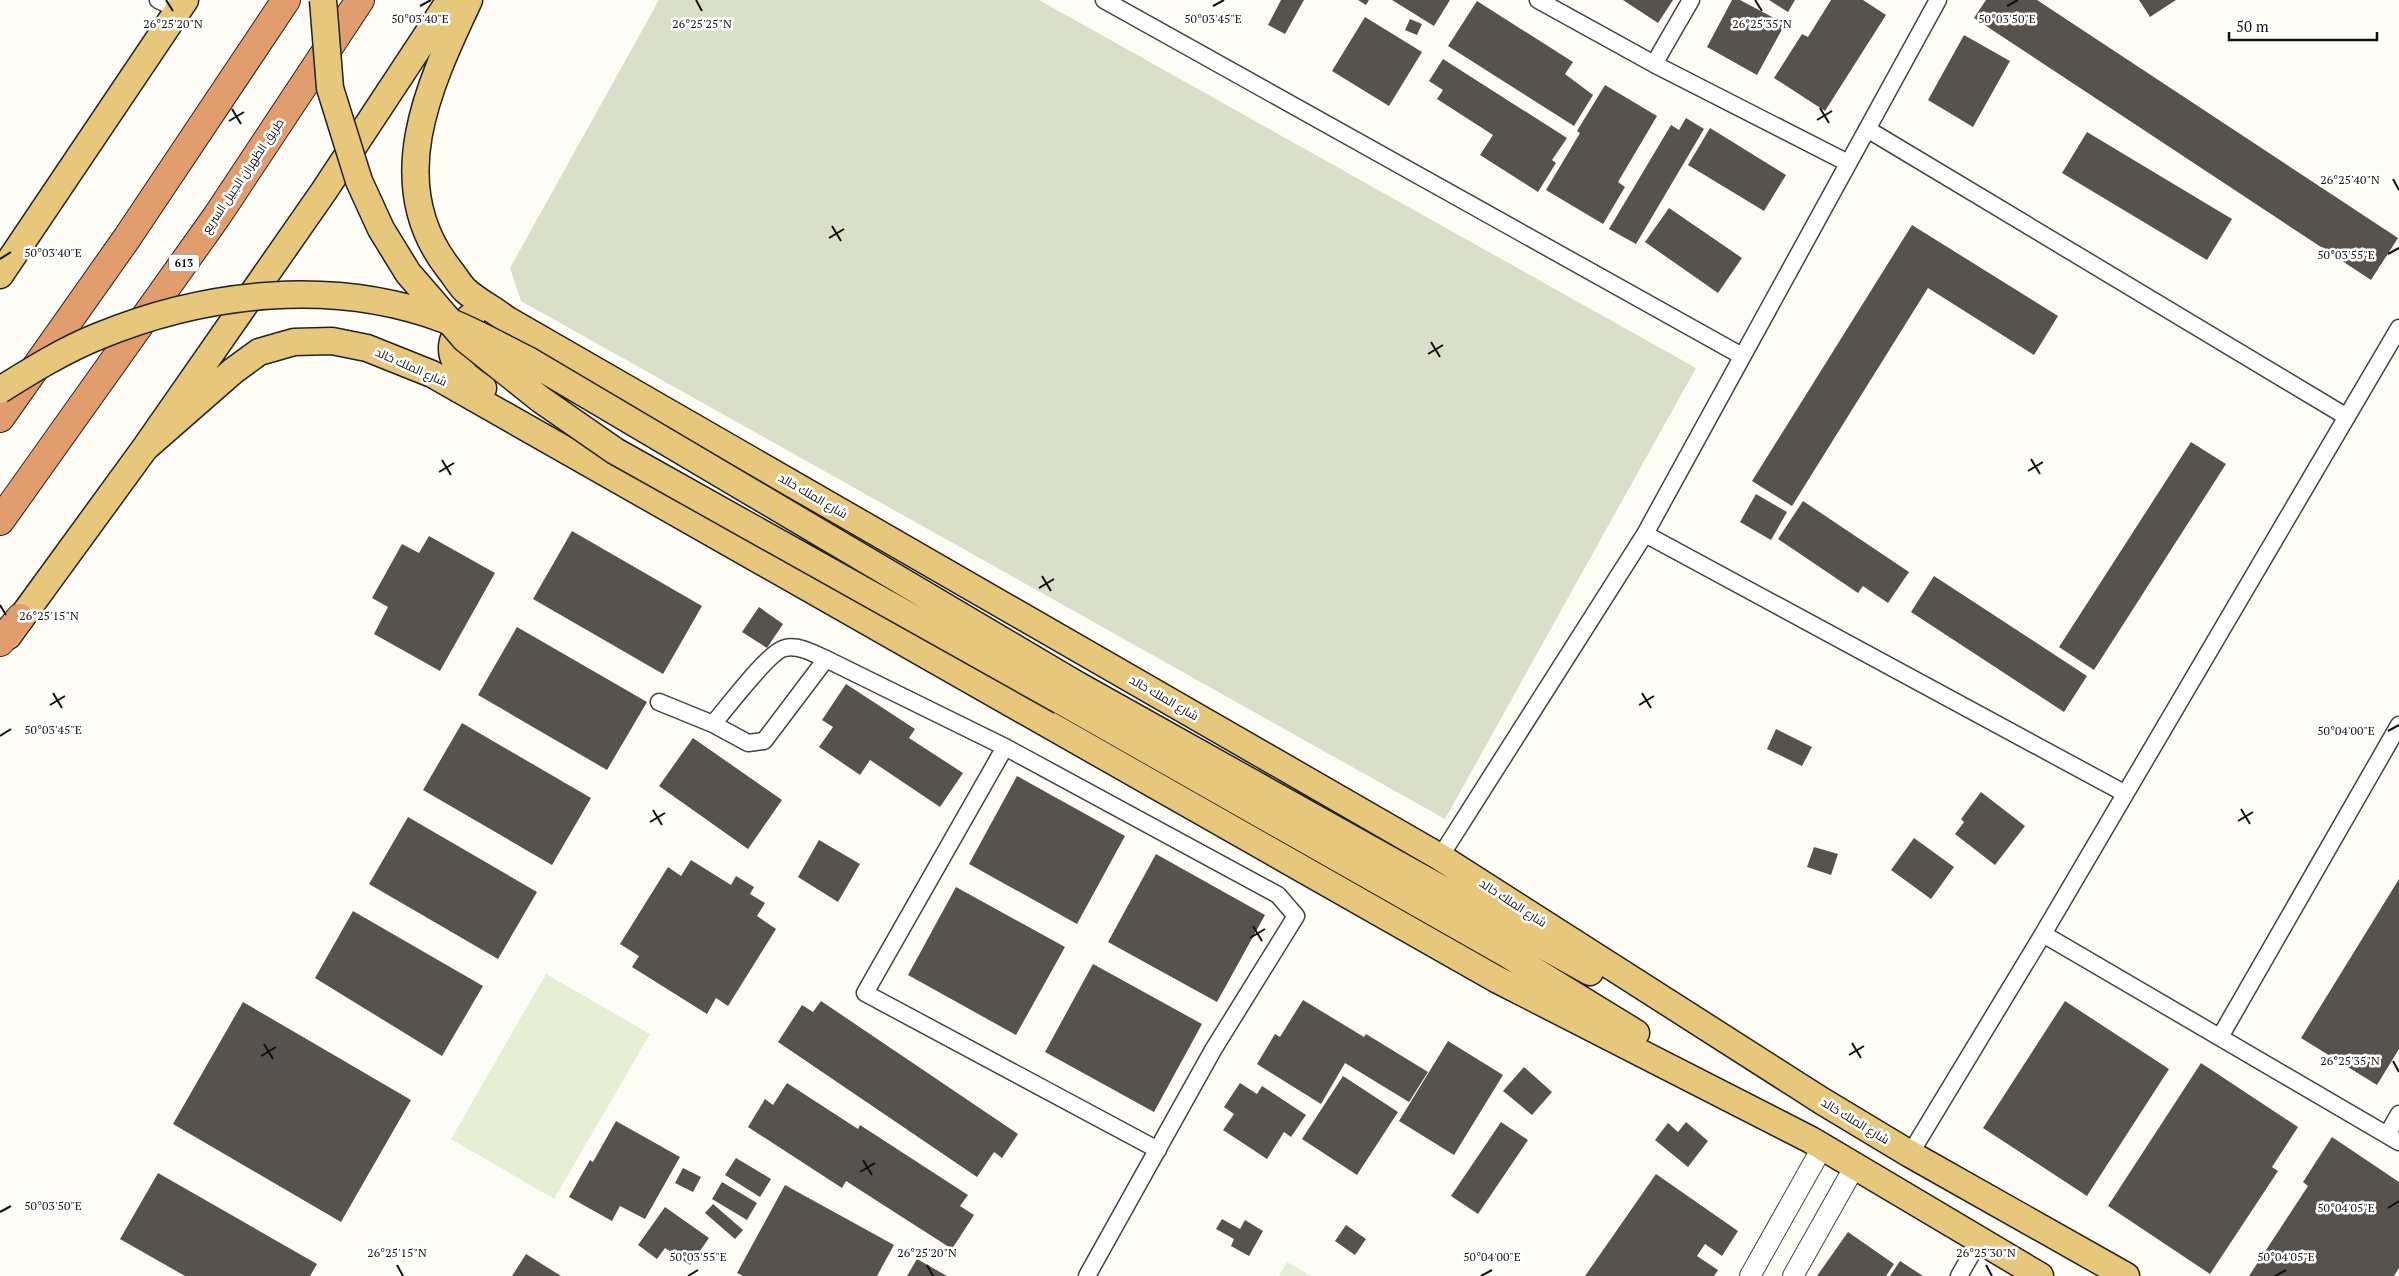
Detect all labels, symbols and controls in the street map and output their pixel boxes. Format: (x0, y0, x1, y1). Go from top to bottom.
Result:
scale bar (2229, 10, 2376, 42)
text: 50°03'40"E (391, 11, 449, 26)
text: 50°03'45"E (1184, 11, 1242, 26)
text: 50°03'50"E (1978, 11, 2036, 26)
text: 26°25'20"N (143, 16, 203, 31)
text: 26°25'25"N (672, 16, 732, 31)
text: 26°25'35"N (1732, 16, 1792, 31)
text: 50 m (2236, 16, 2269, 36)
street label: طريق الظهران الجبيل السريع (198, 115, 288, 237)
text: 26°25'40"N (2320, 172, 2380, 187)
text: 50°03'40"E (24, 245, 82, 260)
text: 50°03'55"E (2317, 247, 2375, 262)
road number: 613 (169, 254, 199, 272)
street label: شارع الملك خالد (373, 344, 450, 390)
street label: شارع الملك خالد (776, 470, 850, 522)
text: 26°25'15"N (19, 608, 79, 623)
street label: شارع الملك خالد (1127, 672, 1201, 724)
text: 50°03'45"E (24, 722, 82, 737)
text: 50°04'00"E (2317, 723, 2375, 738)
street label: شارع الملك خالد (1476, 875, 1550, 931)
text: 26°25'35"N (2320, 1053, 2380, 1068)
street label: شارع الملك خالد (1818, 1094, 1892, 1148)
text: 50°03'50"E (24, 1198, 82, 1213)
text: 50°04'05"E (2317, 1200, 2375, 1215)
text: 26°25'15"N (367, 1245, 427, 1260)
text: 26°25'20"N (897, 1245, 957, 1260)
text: 26°25'30"N (1956, 1245, 2016, 1260)
text: 50°03'55"E (669, 1249, 727, 1264)
text: 50°04'00"E (1463, 1249, 1521, 1264)
text: 50°04'05"E (2257, 1249, 2315, 1264)

